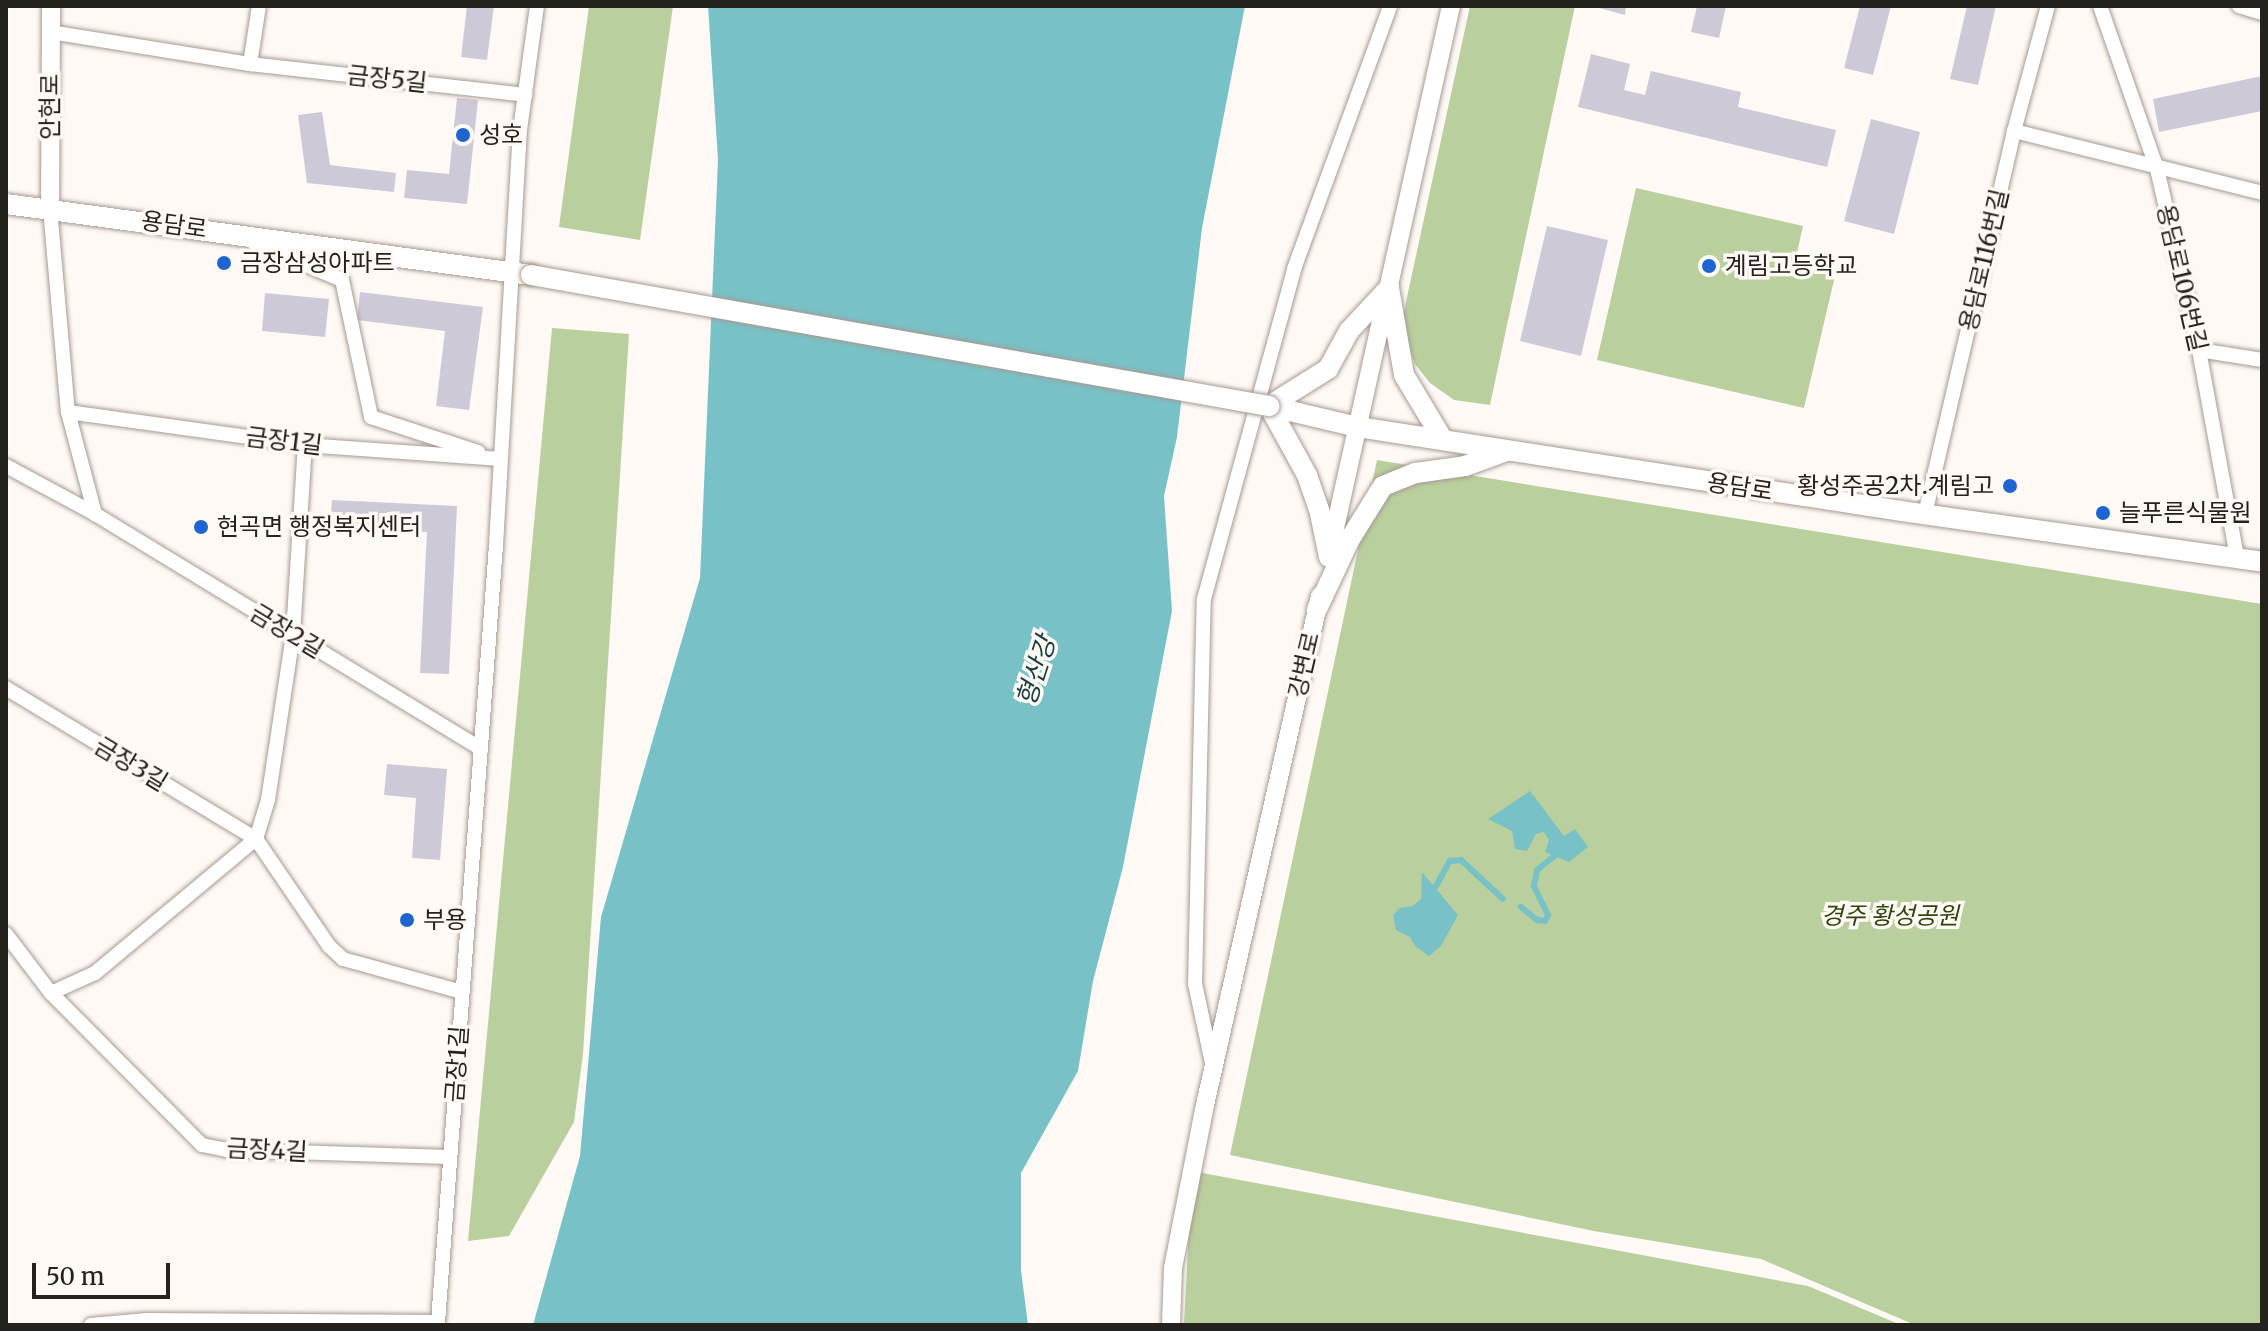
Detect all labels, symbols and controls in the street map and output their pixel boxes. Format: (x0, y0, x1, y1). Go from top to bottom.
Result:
street label: 금장5길 (346, 60, 428, 98)
street label: 안현로 (36, 74, 64, 140)
place label: 성호 (479, 121, 523, 149)
marker: 성호 (454, 126, 472, 144)
street label: 용담로116번길 (1954, 186, 2014, 334)
street label: 용담로106번길 (2151, 202, 2213, 354)
street label: 용담로 (139, 206, 209, 244)
place label: 금장삼성아파트 (240, 249, 395, 277)
place label: 계림고등학교 (1725, 252, 1857, 280)
marker: 금장삼성아파트 (215, 254, 233, 272)
marker: 계림고등학교 (1700, 257, 1718, 275)
street label: 금장1길 (244, 422, 324, 460)
street label: 용담로 (1705, 468, 1775, 506)
place label: 황성주공2차.계림고 (1797, 472, 1994, 500)
marker: 황성주공2차.계림고 (2001, 477, 2019, 495)
place label: 늘푸른식물원 (2119, 499, 2251, 527)
marker: 늘푸른식물원 (2094, 504, 2112, 522)
place label: 현곡면 행정복지센터 (217, 513, 421, 541)
marker: 현곡면 행정복지센터 (192, 518, 210, 536)
street label: 금장2길 (245, 598, 329, 664)
street label: 강변로 (1283, 629, 1325, 701)
water label: 형산강 (1010, 632, 1062, 710)
street label: 금장3길 (89, 731, 173, 797)
park label: 경주 황성공원 (1821, 902, 1959, 930)
place label: 부용 (423, 906, 467, 934)
marker: 부용 (398, 911, 416, 929)
street label: 금장1길 (440, 1025, 474, 1103)
street label: 금장4길 (226, 1133, 308, 1167)
scale bar (36, 1247, 174, 1297)
text: 50 m (46, 1261, 105, 1292)

